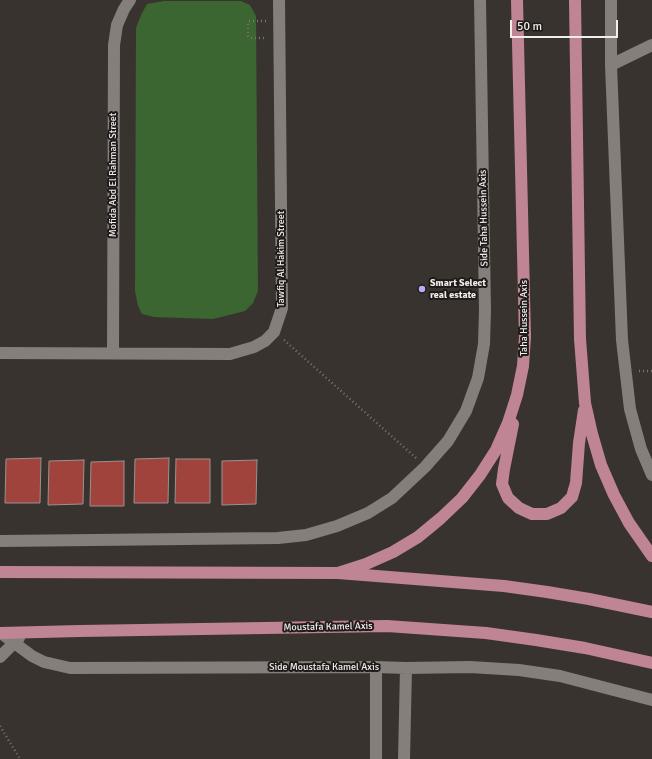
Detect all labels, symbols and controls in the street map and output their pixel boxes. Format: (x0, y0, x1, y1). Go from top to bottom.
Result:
scale bar (512, 12, 620, 38)
text: 50 m (517, 19, 542, 34)
street label: Mofida Abd El Rahman Street (107, 113, 119, 237)
street label: Side Taha Hussein Axis (477, 169, 491, 267)
street label: Tawfiq Al Hakim Street (275, 211, 287, 307)
place label: Smart Select real estate (430, 277, 486, 300)
street label: Taha Hussein Axis (518, 280, 530, 356)
marker: Smart Select real estate (417, 284, 427, 294)
street label: Moustafa Kamel Axis (283, 620, 373, 634)
street label: Side Moustafa Kamel Axis (269, 661, 379, 673)

